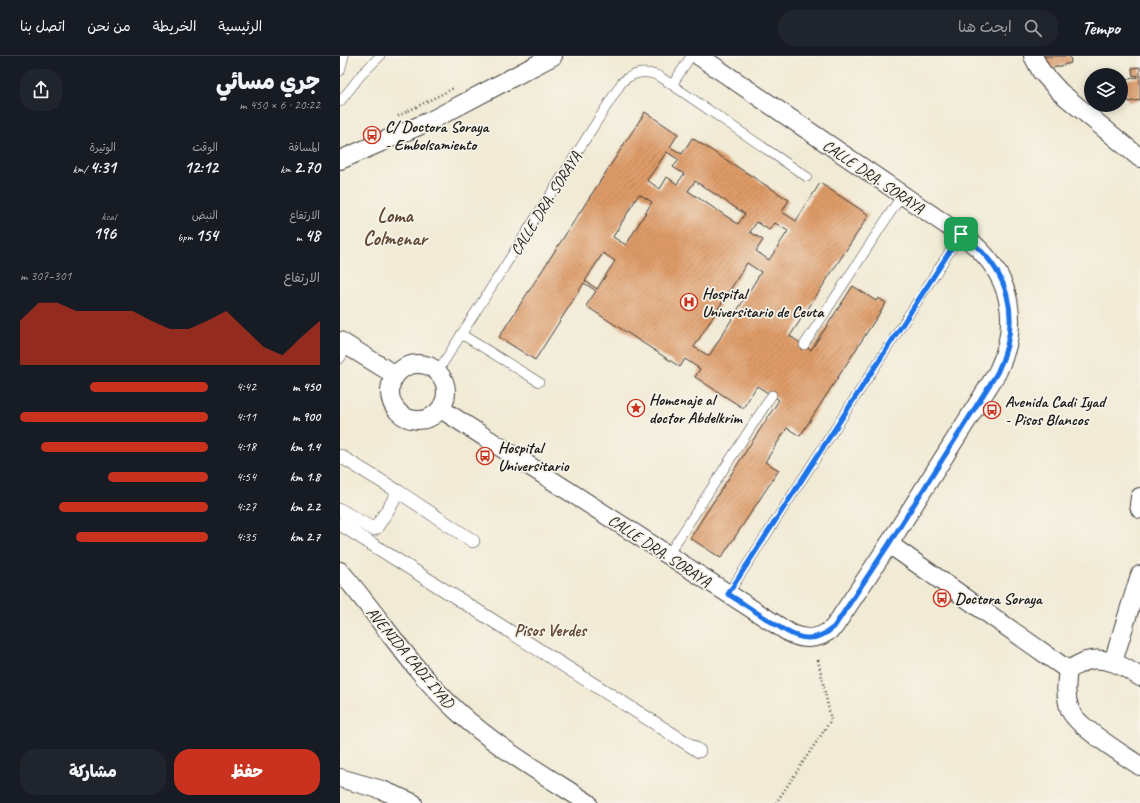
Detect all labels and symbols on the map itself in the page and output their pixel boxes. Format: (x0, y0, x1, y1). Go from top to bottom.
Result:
place label: C/ Doctora Soraya - Embolsamiento (385, 117, 490, 155)
bus stop icon: C/ Doctora Soraya - Embolsamiento (362, 125, 382, 145)
street label: CALLE DRA. SORAYA (819, 135, 929, 219)
street label: CALLE DRA. SORAYA (506, 147, 586, 259)
district label: Loma Colmenar (363, 203, 430, 251)
pin (944, 217, 978, 251)
place label: Hospital Universitario de Ceuta (702, 284, 825, 322)
hospital icon: Hospital Universitario de Ceuta (679, 292, 699, 312)
place label: Homenaje al doctor Abdelkrim (649, 390, 743, 428)
place label: Avenida Cadi Iyad - Pisos Blancos (1005, 392, 1107, 430)
place icon: Homenaje al doctor Abdelkrim (626, 398, 646, 418)
bus stop icon: Avenida Cadi Iyad - Pisos Blancos (982, 400, 1002, 420)
place label: Hospital Universitario (498, 438, 570, 476)
bus stop icon: Hospital Universitario (475, 446, 495, 466)
street label: CALLE DRA. SORAYA (604, 510, 715, 592)
bus stop icon: Doctora Soraya (932, 588, 952, 608)
place label: Doctora Soraya (955, 589, 1043, 609)
street label: AVENIDA CADI IYAD (362, 603, 460, 714)
district label: Pisos Verdes (514, 620, 588, 641)

